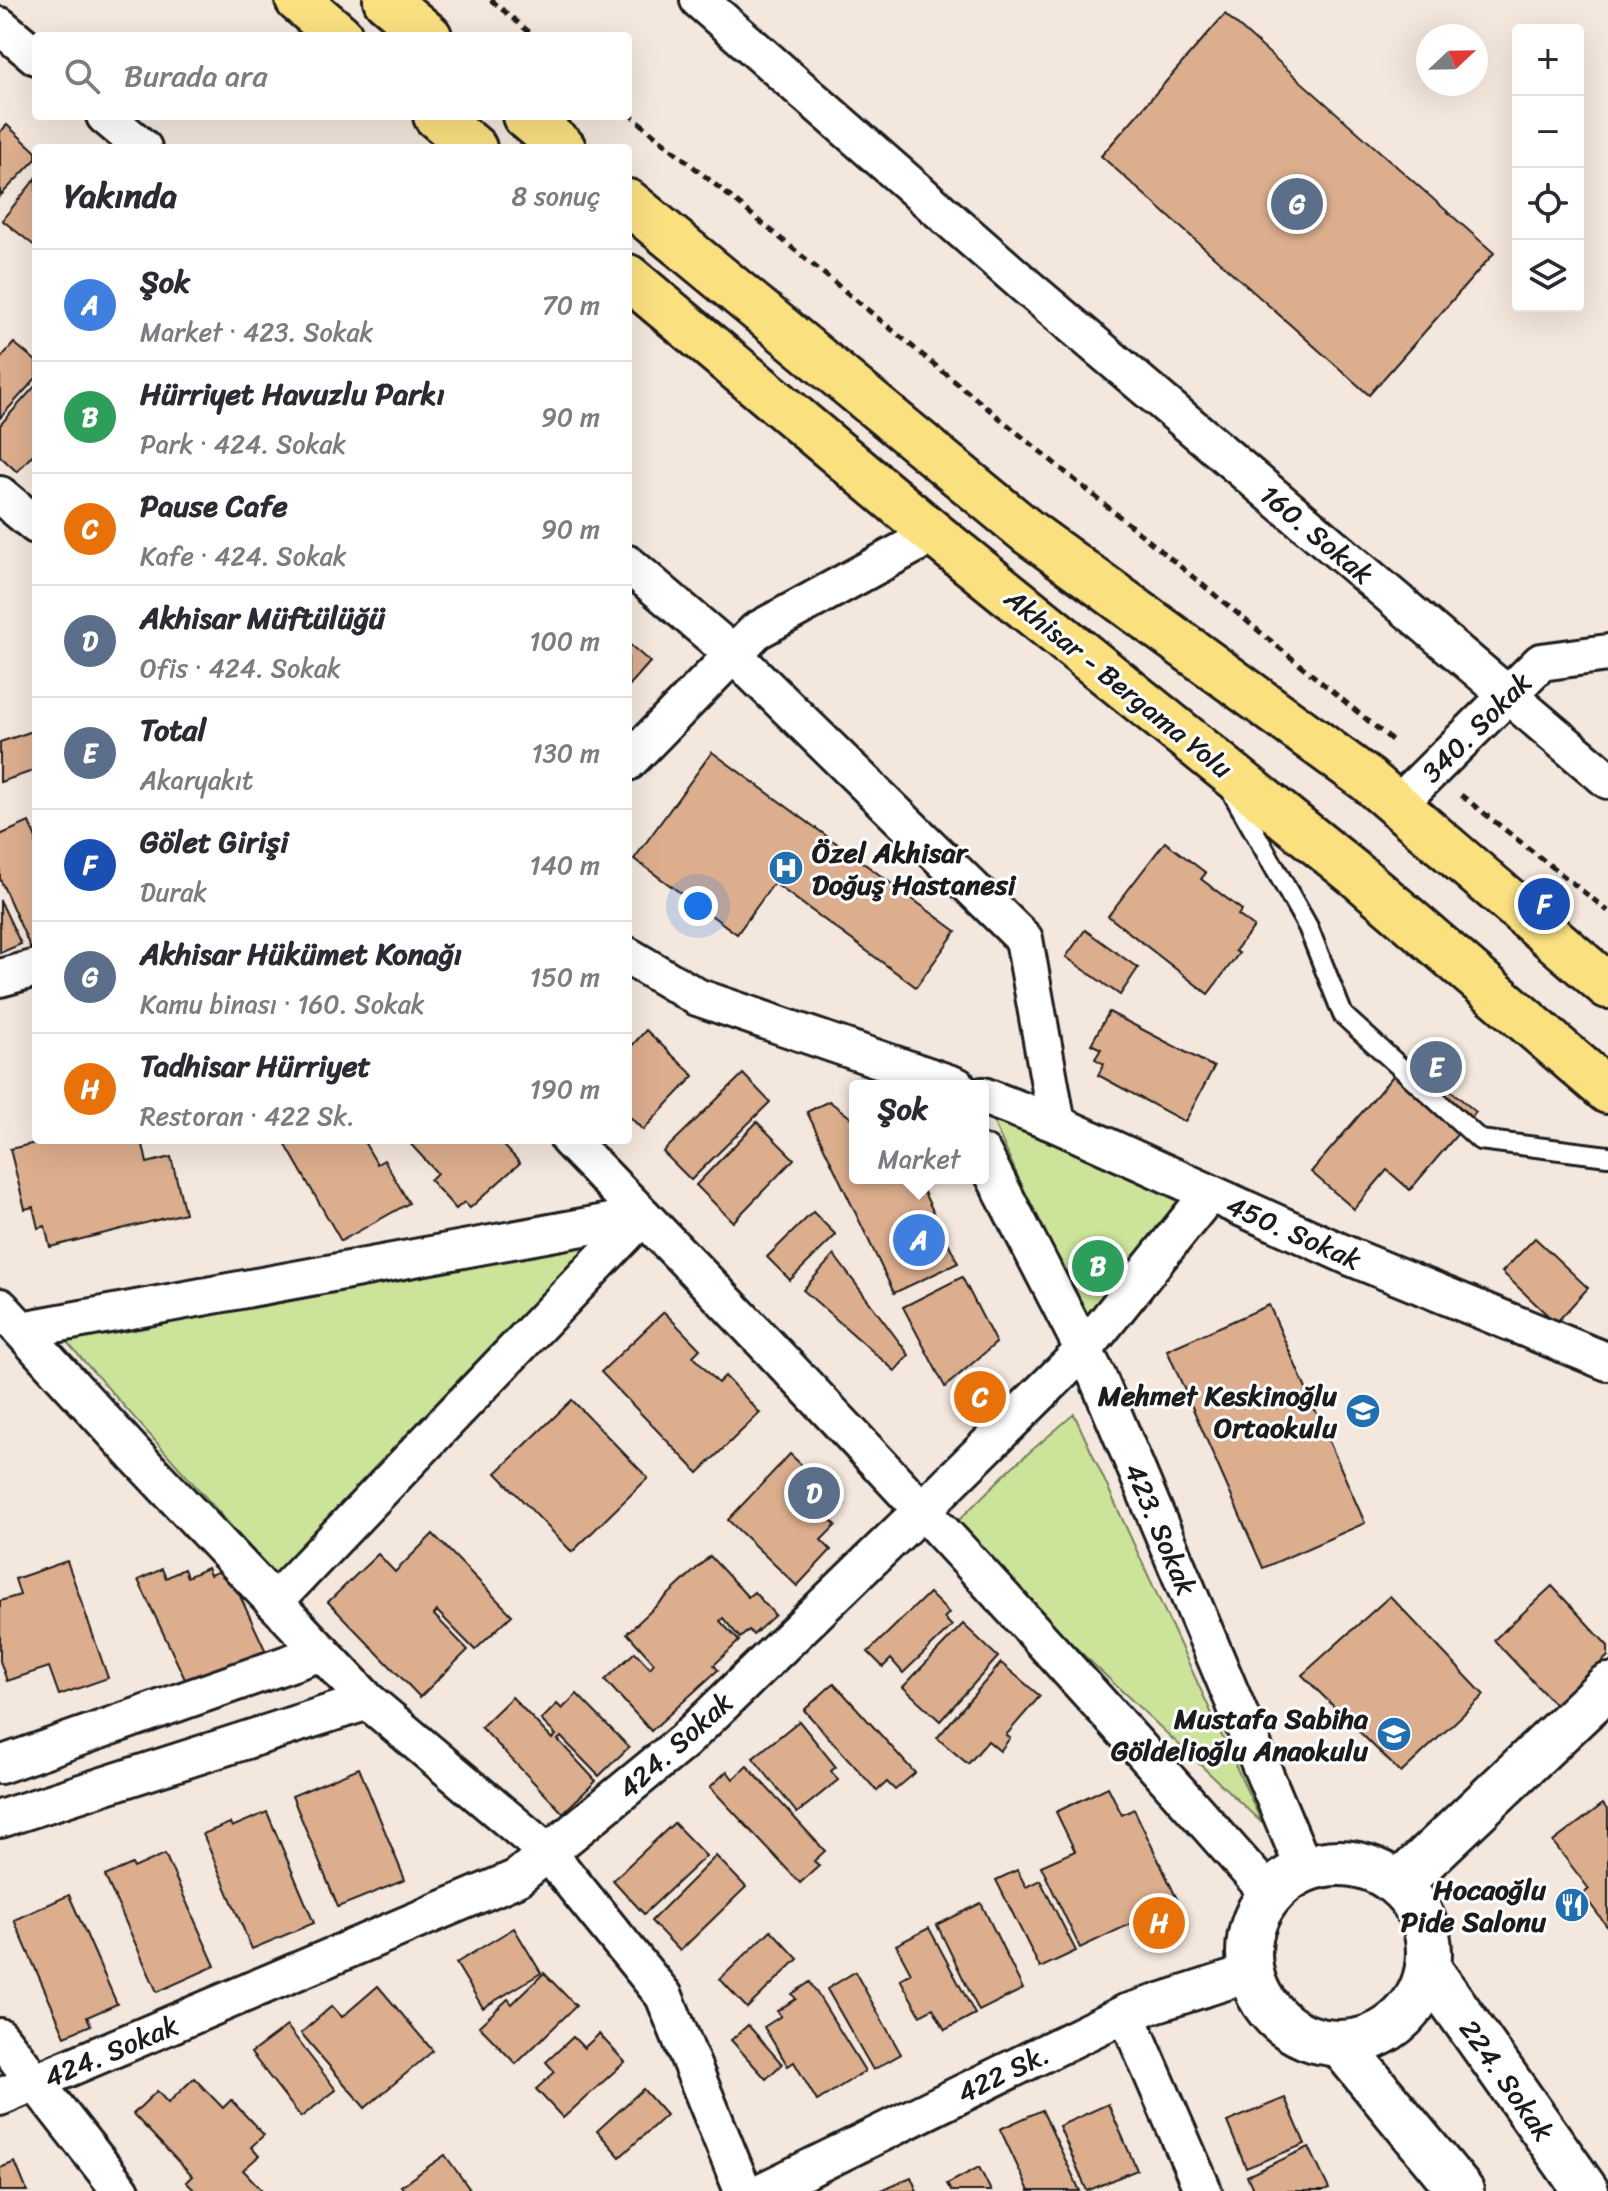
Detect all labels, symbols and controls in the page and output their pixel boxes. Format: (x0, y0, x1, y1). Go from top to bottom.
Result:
north arrow (1416, 24, 1488, 96)
map controls (1512, 24, 1584, 312)
button: + (1512, 24, 1584, 96)
search box (32, 32, 632, 120)
text: Burada ara (124, 49, 267, 103)
icon: search (60, 54, 104, 98)
button: − (1512, 96, 1584, 168)
text: Yakında (64, 166, 177, 226)
button: locate (1512, 168, 1584, 240)
text: 8 sonuç (511, 173, 600, 219)
pin: G (1271, 174, 1323, 234)
button: layers (1512, 240, 1584, 312)
text: Şok (140, 255, 190, 309)
text: A (81, 282, 99, 328)
text: 70 m (542, 282, 600, 328)
text: Market · 423. Sokak (140, 309, 373, 355)
text: Hürriyet Havuzlu Parkı (140, 367, 445, 421)
text: B (82, 394, 98, 440)
text: 90 m (541, 394, 600, 440)
text: Park · 424. Sokak (140, 421, 346, 467)
street label: 160. Sokak (1248, 472, 1385, 597)
text: Pause Cafe (140, 479, 288, 533)
text: C (82, 506, 98, 552)
text: 90 m (541, 506, 600, 552)
text: Kafe · 424. Sokak (140, 533, 347, 579)
street label: Akhisar - Bergama Yolu (993, 575, 1244, 791)
text: Akhisar Müftülüğü (140, 591, 385, 645)
text: D (82, 618, 98, 664)
text: 100 m (529, 618, 600, 664)
text: Ofis · 424. Sokak (140, 645, 341, 691)
street label: 340. Sokak (1409, 660, 1544, 795)
text: Total (140, 703, 206, 757)
text: E (83, 730, 97, 776)
text: 130 m (531, 730, 600, 776)
text: Akaryakıt (140, 757, 253, 803)
text: Gölet Girişi (140, 815, 288, 869)
place label: Özel Akhisar Doğuş Hastanesi (812, 828, 1017, 909)
text: F (83, 842, 97, 888)
text: 140 m (529, 842, 600, 888)
hospital icon: Özel Akhisar Doğuş Hastanesi (767, 849, 805, 887)
text: Durak (140, 869, 207, 915)
pin: F (1518, 874, 1570, 934)
your location (678, 886, 718, 926)
text: Akhisar Hükümet Konağı (140, 927, 462, 981)
text: G (82, 954, 98, 1000)
text: 150 m (530, 954, 600, 1000)
text: Kamu binası · 160. Sokak (140, 981, 425, 1027)
pin: E (1410, 1037, 1462, 1097)
text: Tadhisar Hürriyet (140, 1039, 371, 1093)
text: H (81, 1066, 99, 1112)
text: 190 m (530, 1066, 600, 1112)
popup (849, 1080, 989, 1184)
text: Şok (878, 1082, 928, 1136)
text: Restoran · 422 Sk. (140, 1093, 355, 1139)
text: Market (878, 1136, 960, 1182)
street label: 450. Sokak (1218, 1181, 1369, 1284)
pin: A (893, 1210, 945, 1270)
pin: B (1072, 1236, 1124, 1296)
pin: C (954, 1367, 1006, 1427)
place label: Mehmet Keskinoğlu Ortaokulu (1097, 1371, 1338, 1452)
school or university icon: Mehmet Keskinoğlu Ortaokulu (1344, 1392, 1382, 1430)
street label: 423. Sokak (1111, 1455, 1211, 1603)
pin: D (788, 1463, 840, 1523)
street label: 424. Sokak (606, 1679, 745, 1811)
place label: Mustafa Sabiha Göldelioğlu Anaokulu (1111, 1694, 1369, 1775)
school or university icon: Mustafa Sabiha Göldelioğlu Anaokulu (1375, 1715, 1413, 1753)
place label: Hocaoğlu Pide Salonu (1401, 1865, 1547, 1946)
restaurant icon: Hocaoğlu Pide Salonu (1553, 1886, 1591, 1924)
pin: H (1133, 1893, 1185, 1953)
street label: 424. Sokak (36, 2001, 186, 2102)
street label: 224. Sokak (1446, 2008, 1567, 2152)
street label: 422 Sk. (948, 2030, 1058, 2117)

